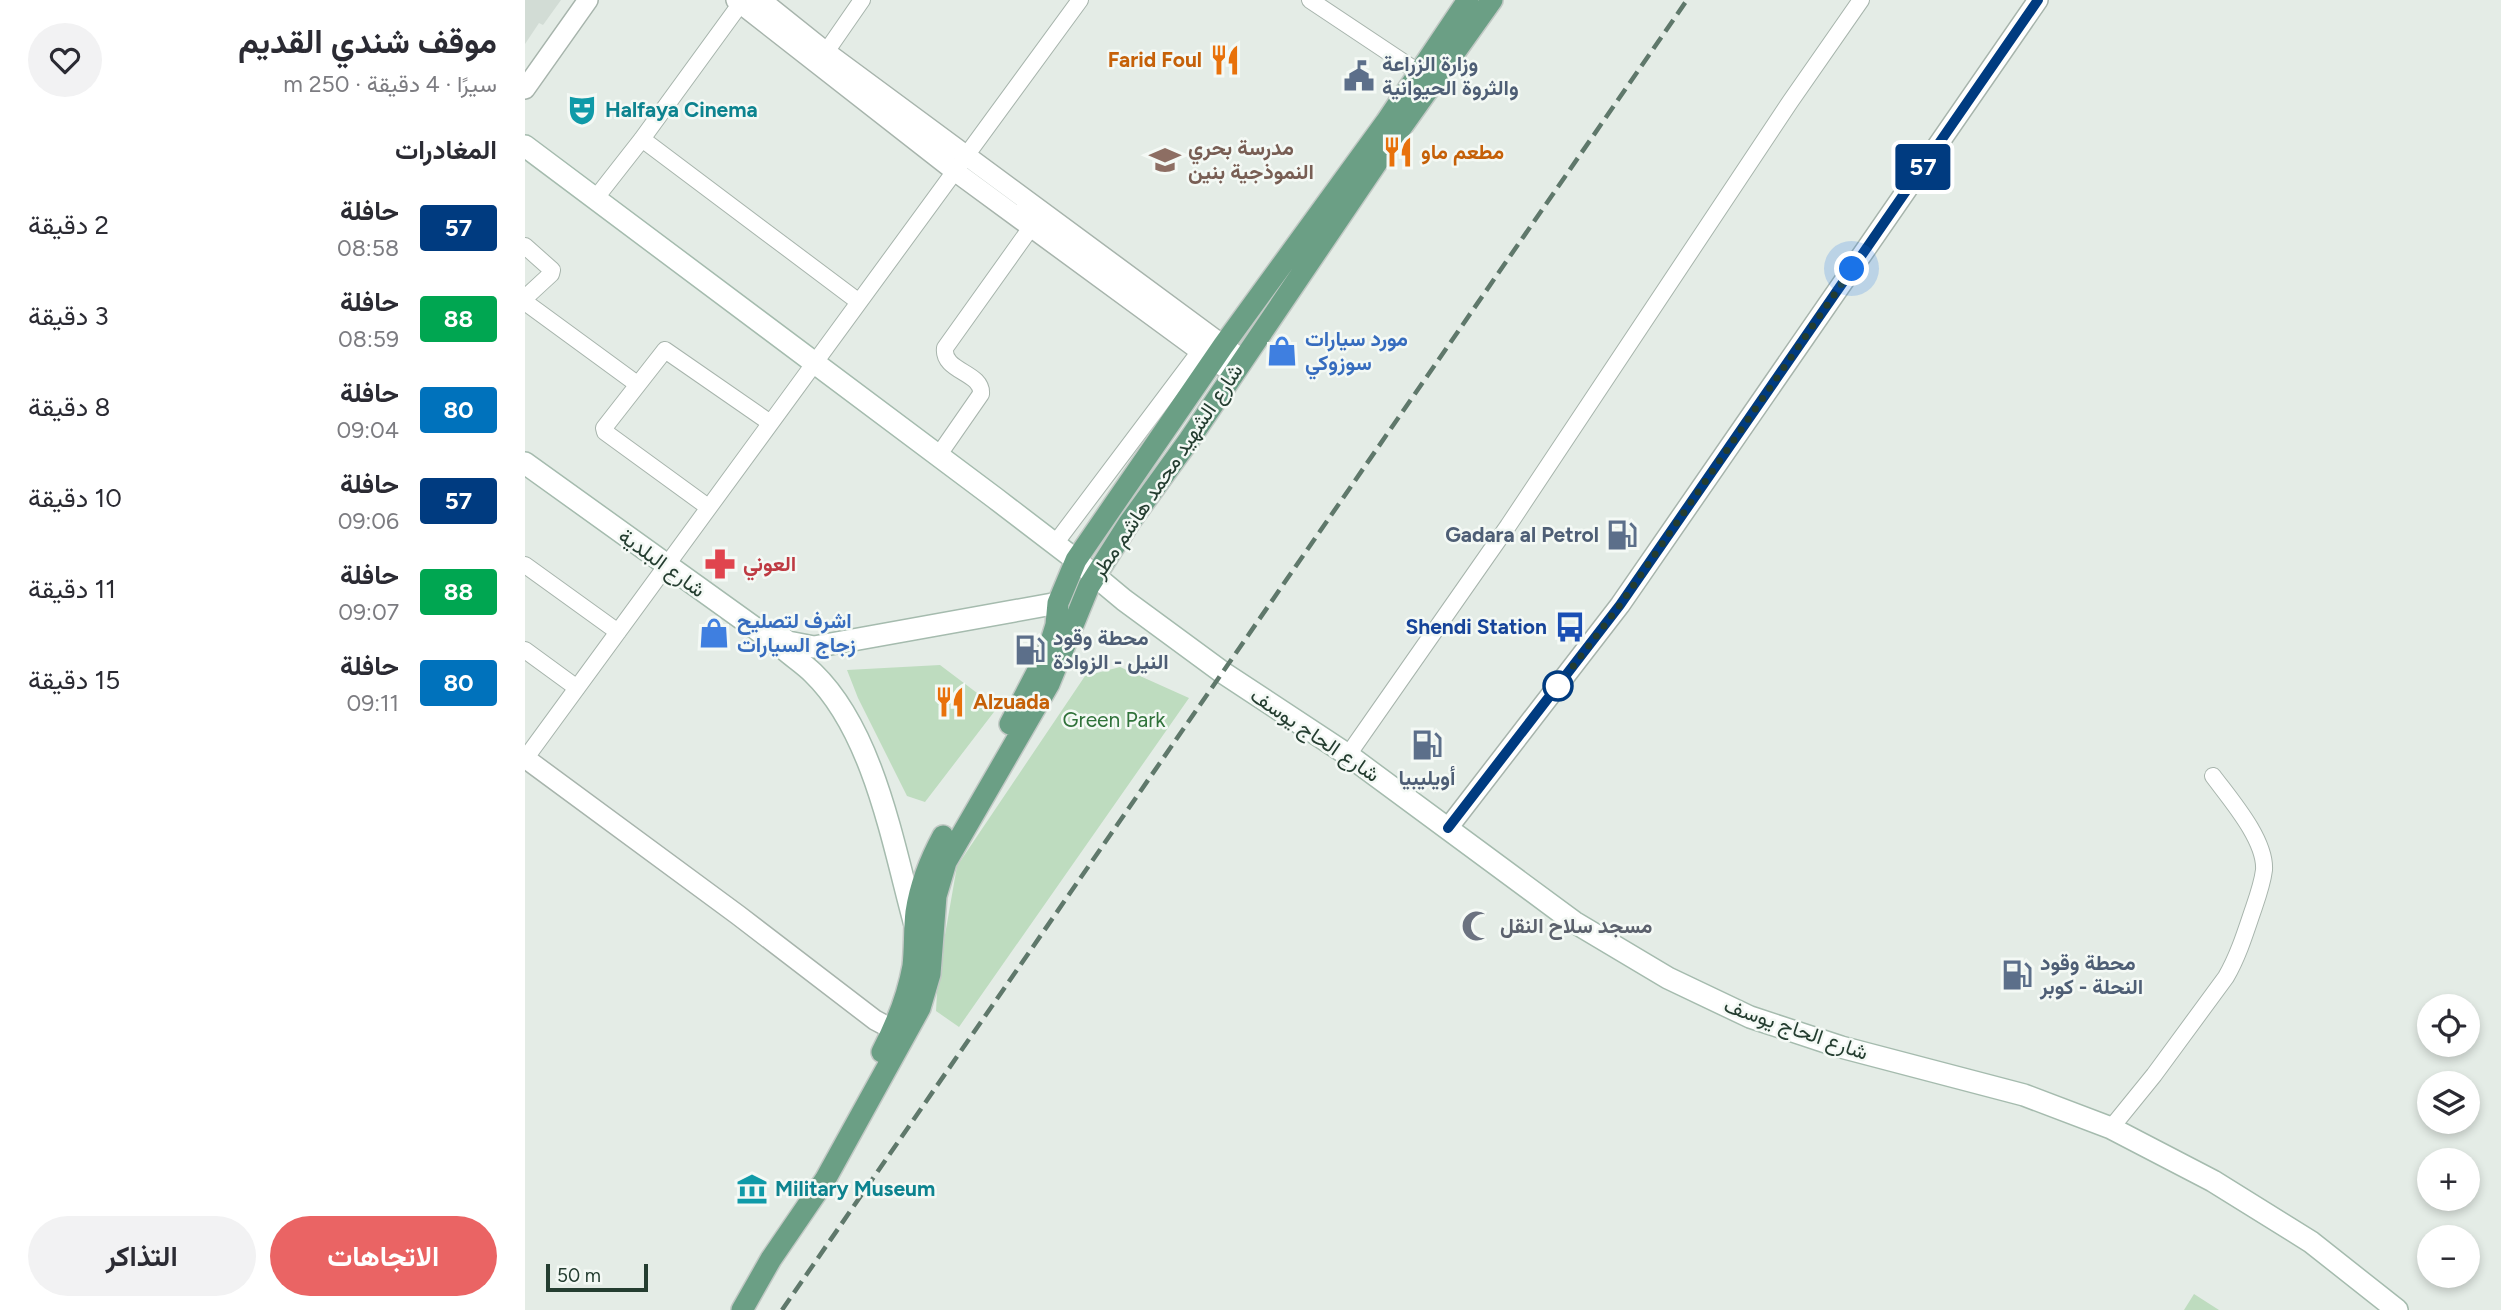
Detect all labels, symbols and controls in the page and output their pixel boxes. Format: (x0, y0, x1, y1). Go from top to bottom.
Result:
text: موقف شندي القديم (238, 22, 497, 61)
button: heart (28, 23, 102, 97)
restaurant icon: Farid Foul (1208, 43, 1242, 77)
place label: Farid Foul (1108, 47, 1202, 72)
place label: وزارة الزراعة والثروة الحيوانية (1382, 51, 1519, 101)
public building icon: وزارة الزراعة والثروة الحيوانية (1342, 59, 1376, 93)
text: سيرًا · 4 دقيقة · 250 m (283, 70, 497, 98)
theatre icon: Halfaya Cinema (565, 93, 599, 127)
place label: Halfaya Cinema (605, 97, 758, 122)
text: المغادرات (395, 134, 497, 166)
place label: مدرسة بحري النموذجية بنين (1188, 135, 1314, 185)
restaurant icon: مطعم ماو (1381, 135, 1415, 169)
place label: مطعم ماو (1421, 139, 1504, 166)
school or university icon: مدرسة بحري النموذجية بنين (1148, 143, 1182, 177)
line badge: 57 (1891, 144, 1955, 190)
text: 57 (1909, 152, 1937, 181)
text: حافلة (340, 195, 399, 227)
text: 2 دقيقة (28, 209, 109, 241)
text: 57 (445, 213, 472, 242)
text: 08:58 (337, 234, 399, 262)
your location (1834, 251, 1869, 286)
text: حافلة (340, 286, 399, 318)
text: 3 دقيقة (28, 300, 109, 332)
text: 88 (444, 304, 473, 333)
text: 08:59 (338, 325, 399, 353)
place label: مورد سيارات سوزوكي (1305, 326, 1408, 380)
shop icon: مورد سيارات سوزوكي (1265, 334, 1299, 368)
street label: شارع الشهيد محمد هاشم مطر (1085, 359, 1249, 585)
text: حافلة (340, 377, 399, 409)
text: 8 دقيقة (28, 391, 111, 423)
text: 80 (443, 395, 474, 424)
text: 09:04 (336, 416, 399, 444)
text: حافلة (340, 468, 399, 500)
text: 10 دقيقة (28, 482, 122, 514)
text: 57 (445, 486, 472, 515)
text: 09:06 (338, 507, 399, 535)
fuel station icon: Gadara al Petrol (1605, 518, 1639, 552)
place label: Gadara al Petrol (1445, 522, 1599, 547)
street label: شارع البلدية (613, 523, 710, 604)
pharmacy icon: العوني (703, 547, 737, 581)
place label: العوني (743, 551, 796, 581)
text: حافلة (340, 559, 399, 591)
text: 11 دقيقة (28, 573, 116, 605)
text: 88 (444, 577, 473, 606)
text: 09:07 (338, 598, 399, 626)
place label: اشرف لتصليح زجاج السيارات (737, 608, 856, 659)
bus stop icon: Shendi Station (1553, 610, 1587, 644)
place label: Shendi Station (1405, 614, 1547, 639)
shop icon: اشرف لتصليح زجاج السيارات (697, 616, 731, 650)
place label: محطة وقود النيل - الزوادة (1053, 625, 1169, 675)
fuel station icon: محطة وقود النيل - الزوادة (1013, 633, 1047, 667)
text: حافلة (340, 650, 399, 682)
text: 15 دقيقة (28, 664, 120, 696)
text: 80 (443, 668, 474, 697)
unlabelled marker (1543, 671, 1573, 701)
street label: شارع الحاج يوسف (1245, 682, 1385, 789)
restaurant icon: Alzuada (933, 685, 967, 719)
text: 09:11 (346, 689, 399, 717)
place label: Alzuada (973, 689, 1050, 714)
park label: Green Park (1063, 707, 1166, 732)
fuel station icon: أويليبيا (1410, 728, 1444, 762)
place label: أويليبيا (1399, 765, 1455, 791)
mosque icon: مسجد سلاح النقل (1460, 909, 1494, 943)
place label: مسجد سلاح النقل (1500, 913, 1652, 940)
place label: محطة وقود النحلة - كوبر (2039, 950, 2143, 1000)
fuel station icon: محطة وقود النحلة - كوبر (2000, 958, 2034, 992)
street label: شارع الحاج يوسف (1720, 992, 1871, 1067)
map controls (2417, 994, 2480, 1288)
button: locate (2417, 994, 2480, 1057)
button: layers (2417, 1071, 2480, 1134)
button: + (2417, 1148, 2480, 1211)
museum icon: Military Museum (735, 1172, 769, 1206)
place label: Military Museum (775, 1176, 935, 1201)
button: التذاكر (28, 1216, 256, 1296)
button: الاتجاهات (270, 1216, 497, 1296)
button: − (2417, 1225, 2480, 1288)
scale bar (546, 1261, 647, 1293)
text: 50 m (557, 1264, 601, 1287)

